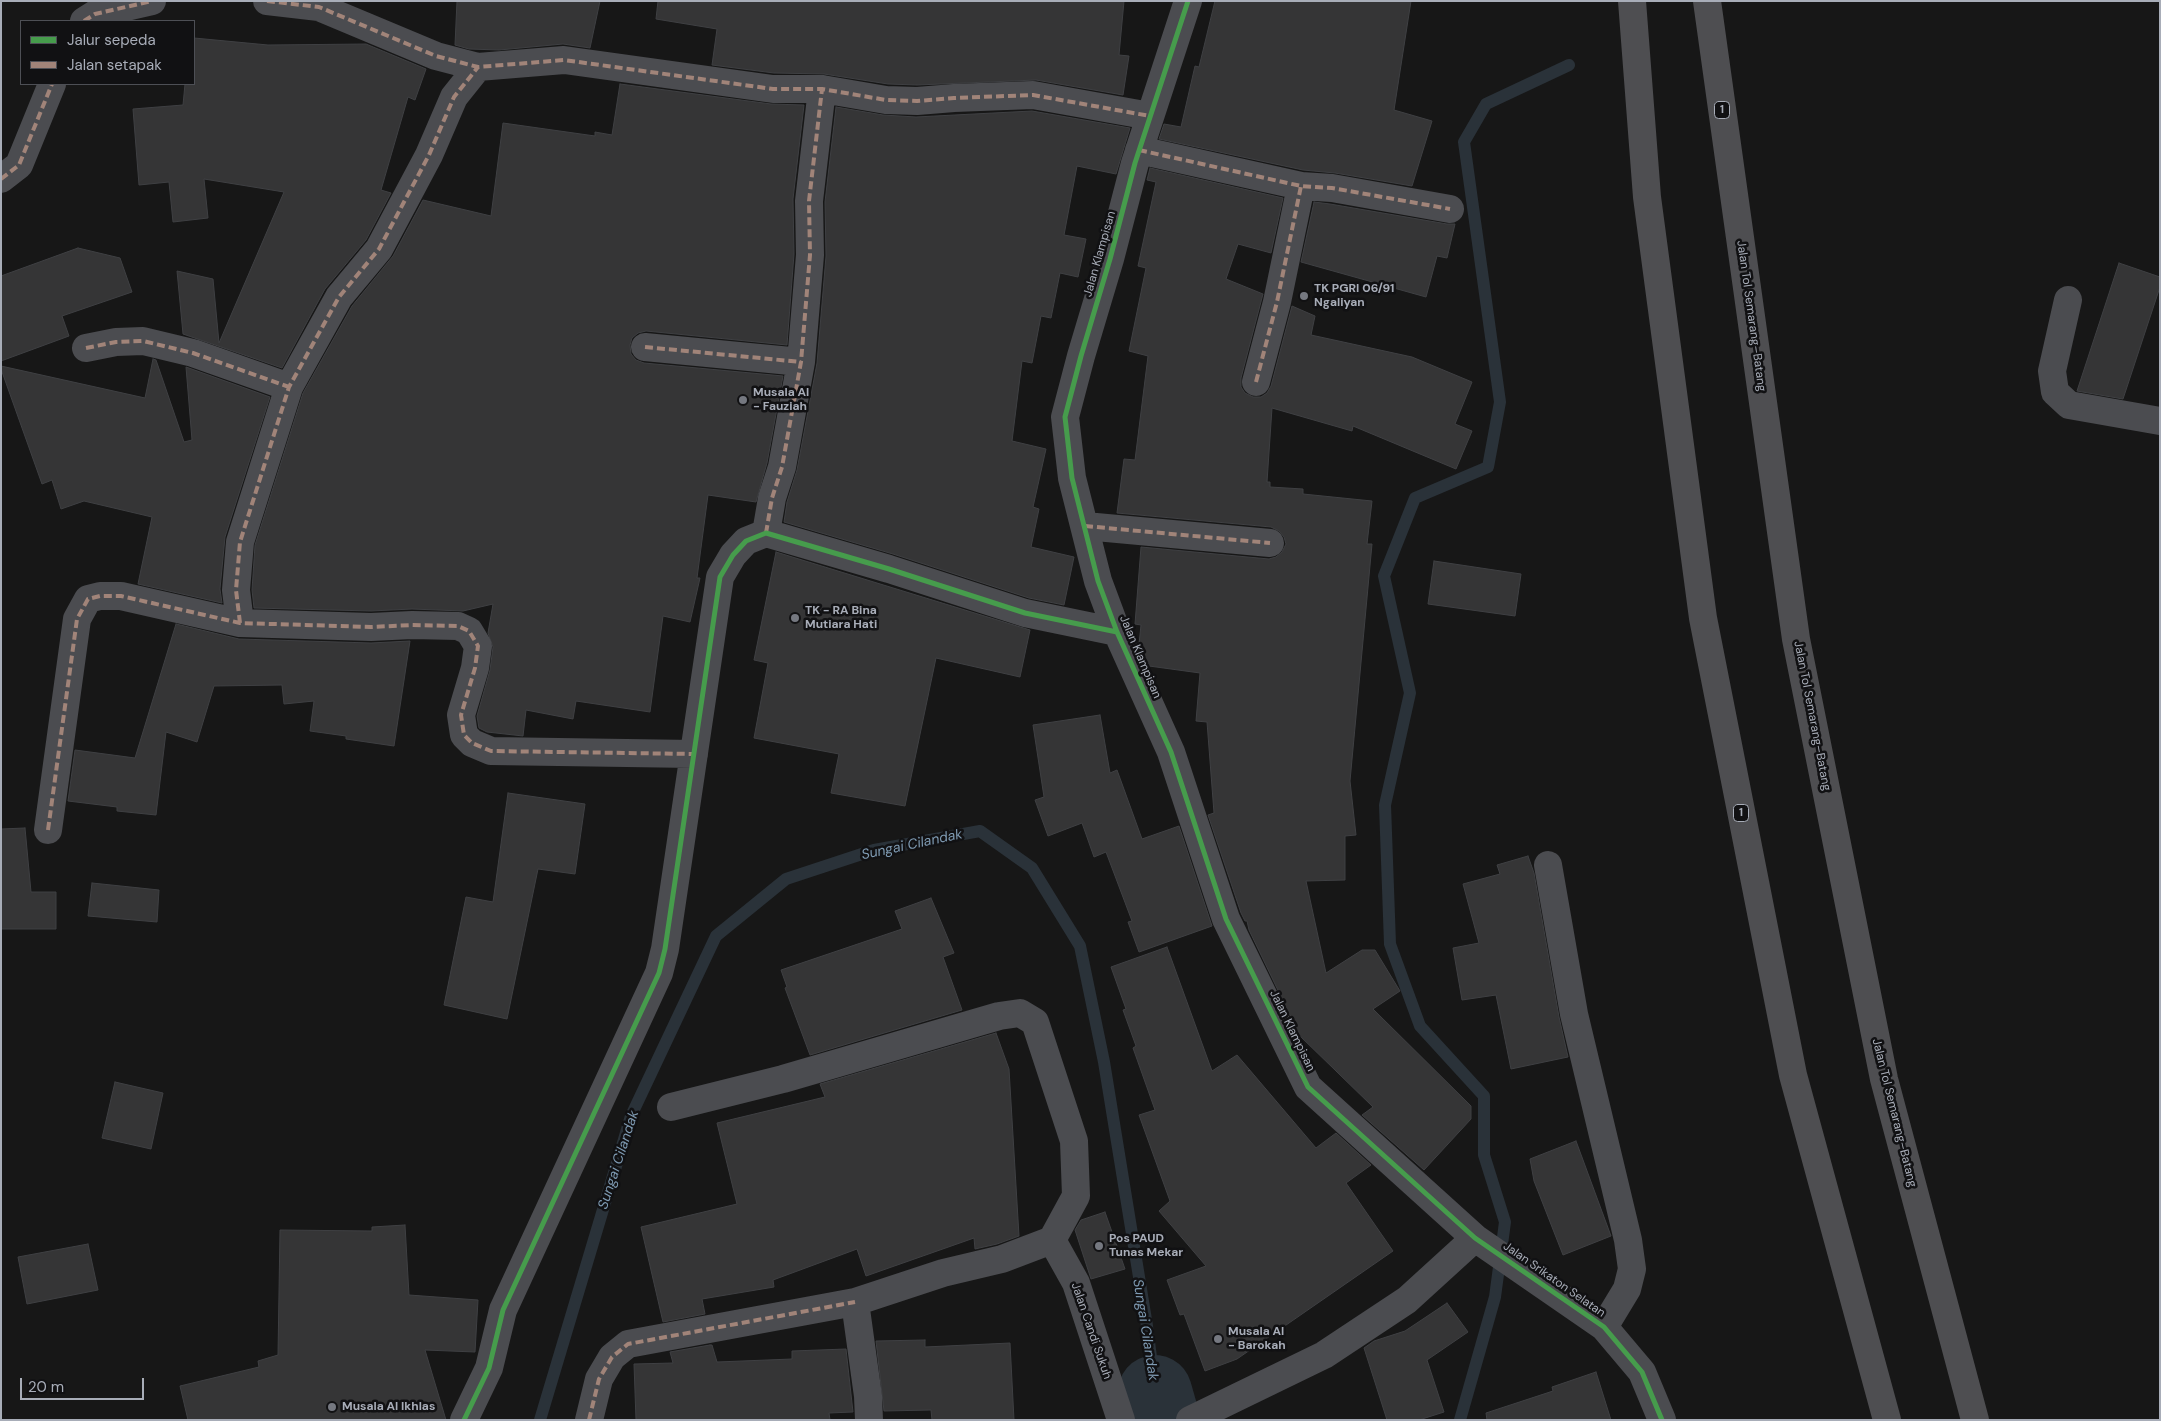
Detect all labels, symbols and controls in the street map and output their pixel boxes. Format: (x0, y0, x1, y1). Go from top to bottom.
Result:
legend (20, 20, 195, 85)
text: Jalur sepeda (67, 30, 156, 50)
text: Jalan setapak (67, 55, 162, 75)
road number: 1 (1714, 102, 1730, 118)
street label: Jalan Klampisan (1081, 209, 1119, 299)
street label: Jalan Tol Semarang–Batang (1733, 240, 1769, 392)
place label: TK PGRI 06/91 Ngaliyan (1314, 282, 1394, 310)
marker: TK PGRI 06/91 Ngaliyan (1298, 290, 1310, 302)
place label: Musala Al - Fauziah (753, 386, 809, 414)
marker: Musala Al - Fauziah (737, 394, 749, 406)
place label: TK - RA Bina Mutiara Hati (805, 604, 877, 632)
marker: TK - RA Bina Mutiara Hati (789, 612, 801, 624)
street label: Jalan Klampisan (1116, 613, 1164, 701)
street label: Jalan Tol Semarang–Batang (1790, 640, 1834, 792)
road number: 1 (1734, 804, 1748, 821)
water label: Sungai Cilandak (860, 826, 964, 864)
street label: Jalan Klampisan (1266, 988, 1318, 1074)
street label: Jalan Tol Semarang–Batang (1869, 1037, 1919, 1189)
water label: Sungai Cilandak (595, 1108, 643, 1212)
place label: Pos PAUD Tunas Mekar (1109, 1232, 1183, 1260)
street label: Jalan Srikaton Selatan (1500, 1239, 1608, 1321)
marker: Pos PAUD Tunas Mekar (1093, 1240, 1105, 1252)
water label: Sungai Cilandak (1129, 1278, 1161, 1382)
street label: Jalan Candi Sukuh (1068, 1281, 1114, 1381)
place label: Musala Al - Barokah (1228, 1325, 1286, 1353)
marker: Musala Al - Barokah (1212, 1333, 1224, 1345)
scale bar (22, 1368, 146, 1400)
text: 20 m (28, 1377, 64, 1397)
place label: Musala Al Ikhlas (342, 1400, 435, 1414)
marker: Musala Al Ikhlas (326, 1401, 338, 1413)

